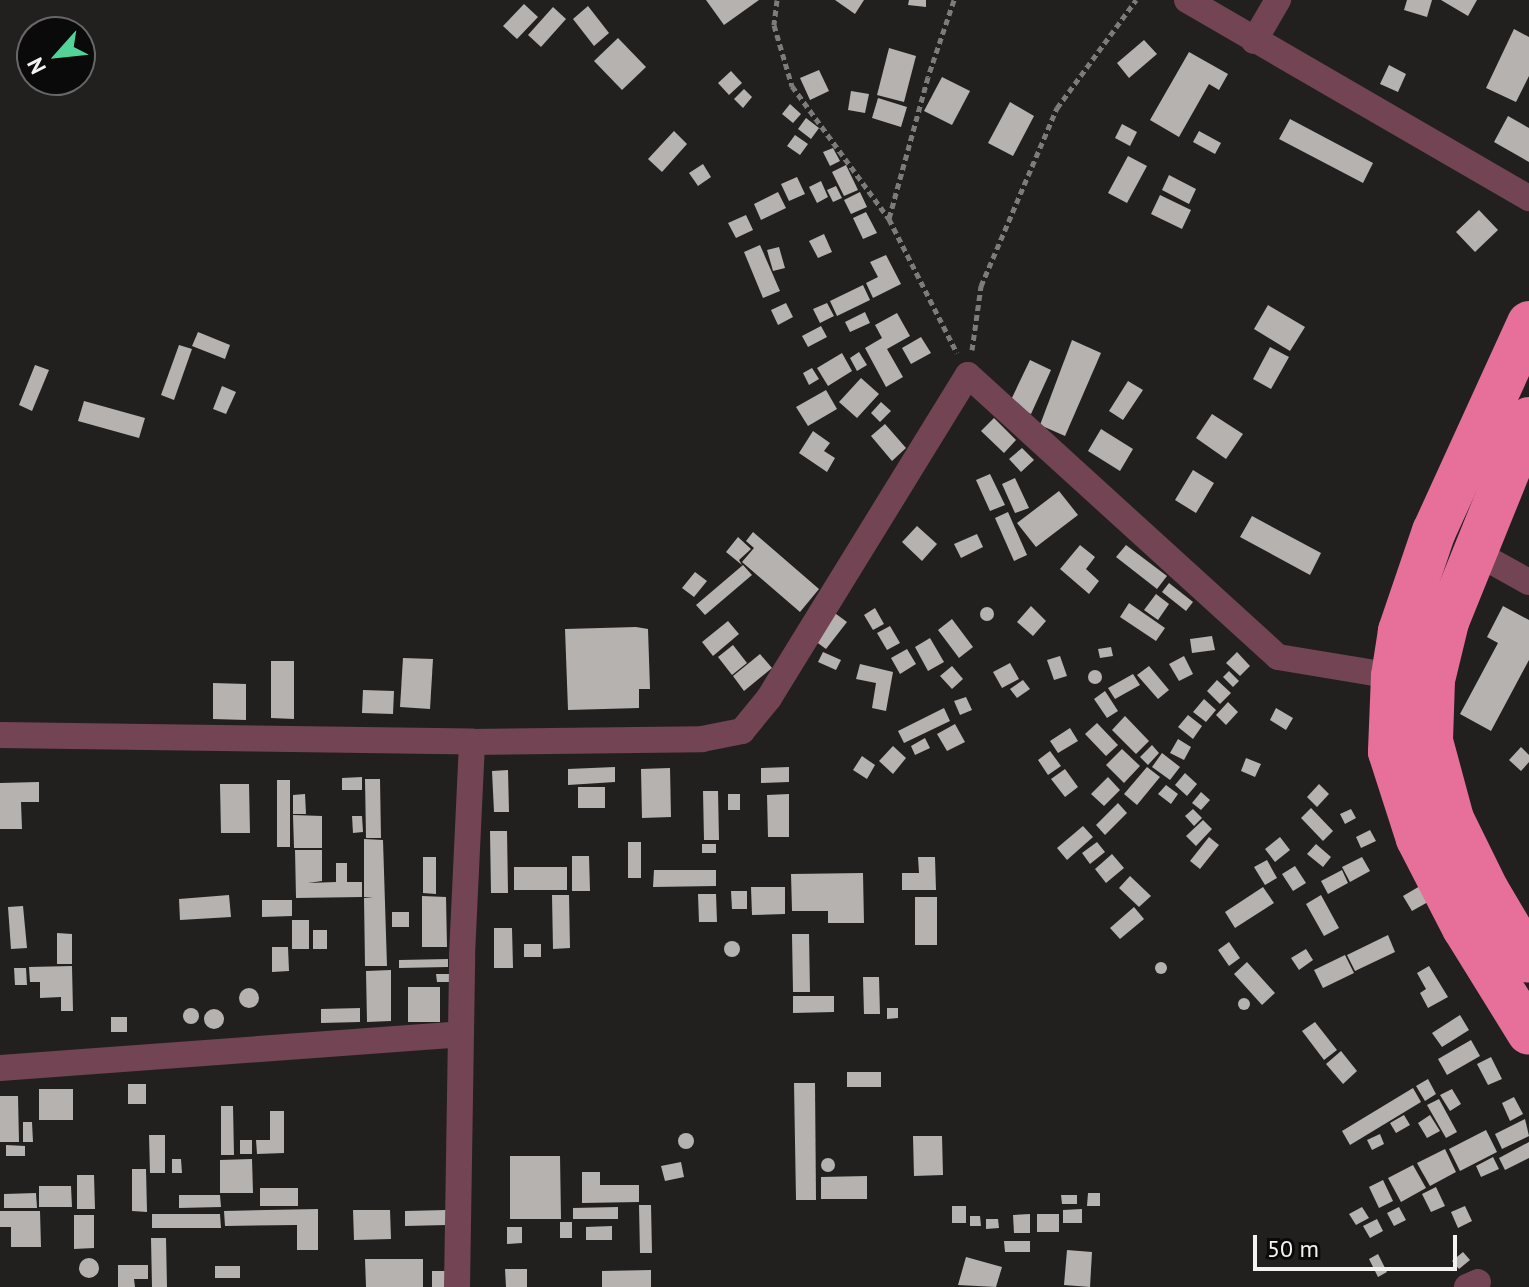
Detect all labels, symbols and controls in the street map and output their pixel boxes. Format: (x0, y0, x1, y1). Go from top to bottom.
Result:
north arrow (16, 16, 96, 96)
text: N (21, 53, 52, 79)
scale bar (1257, 1219, 1461, 1269)
text: 50 m (1267, 1233, 1319, 1264)

